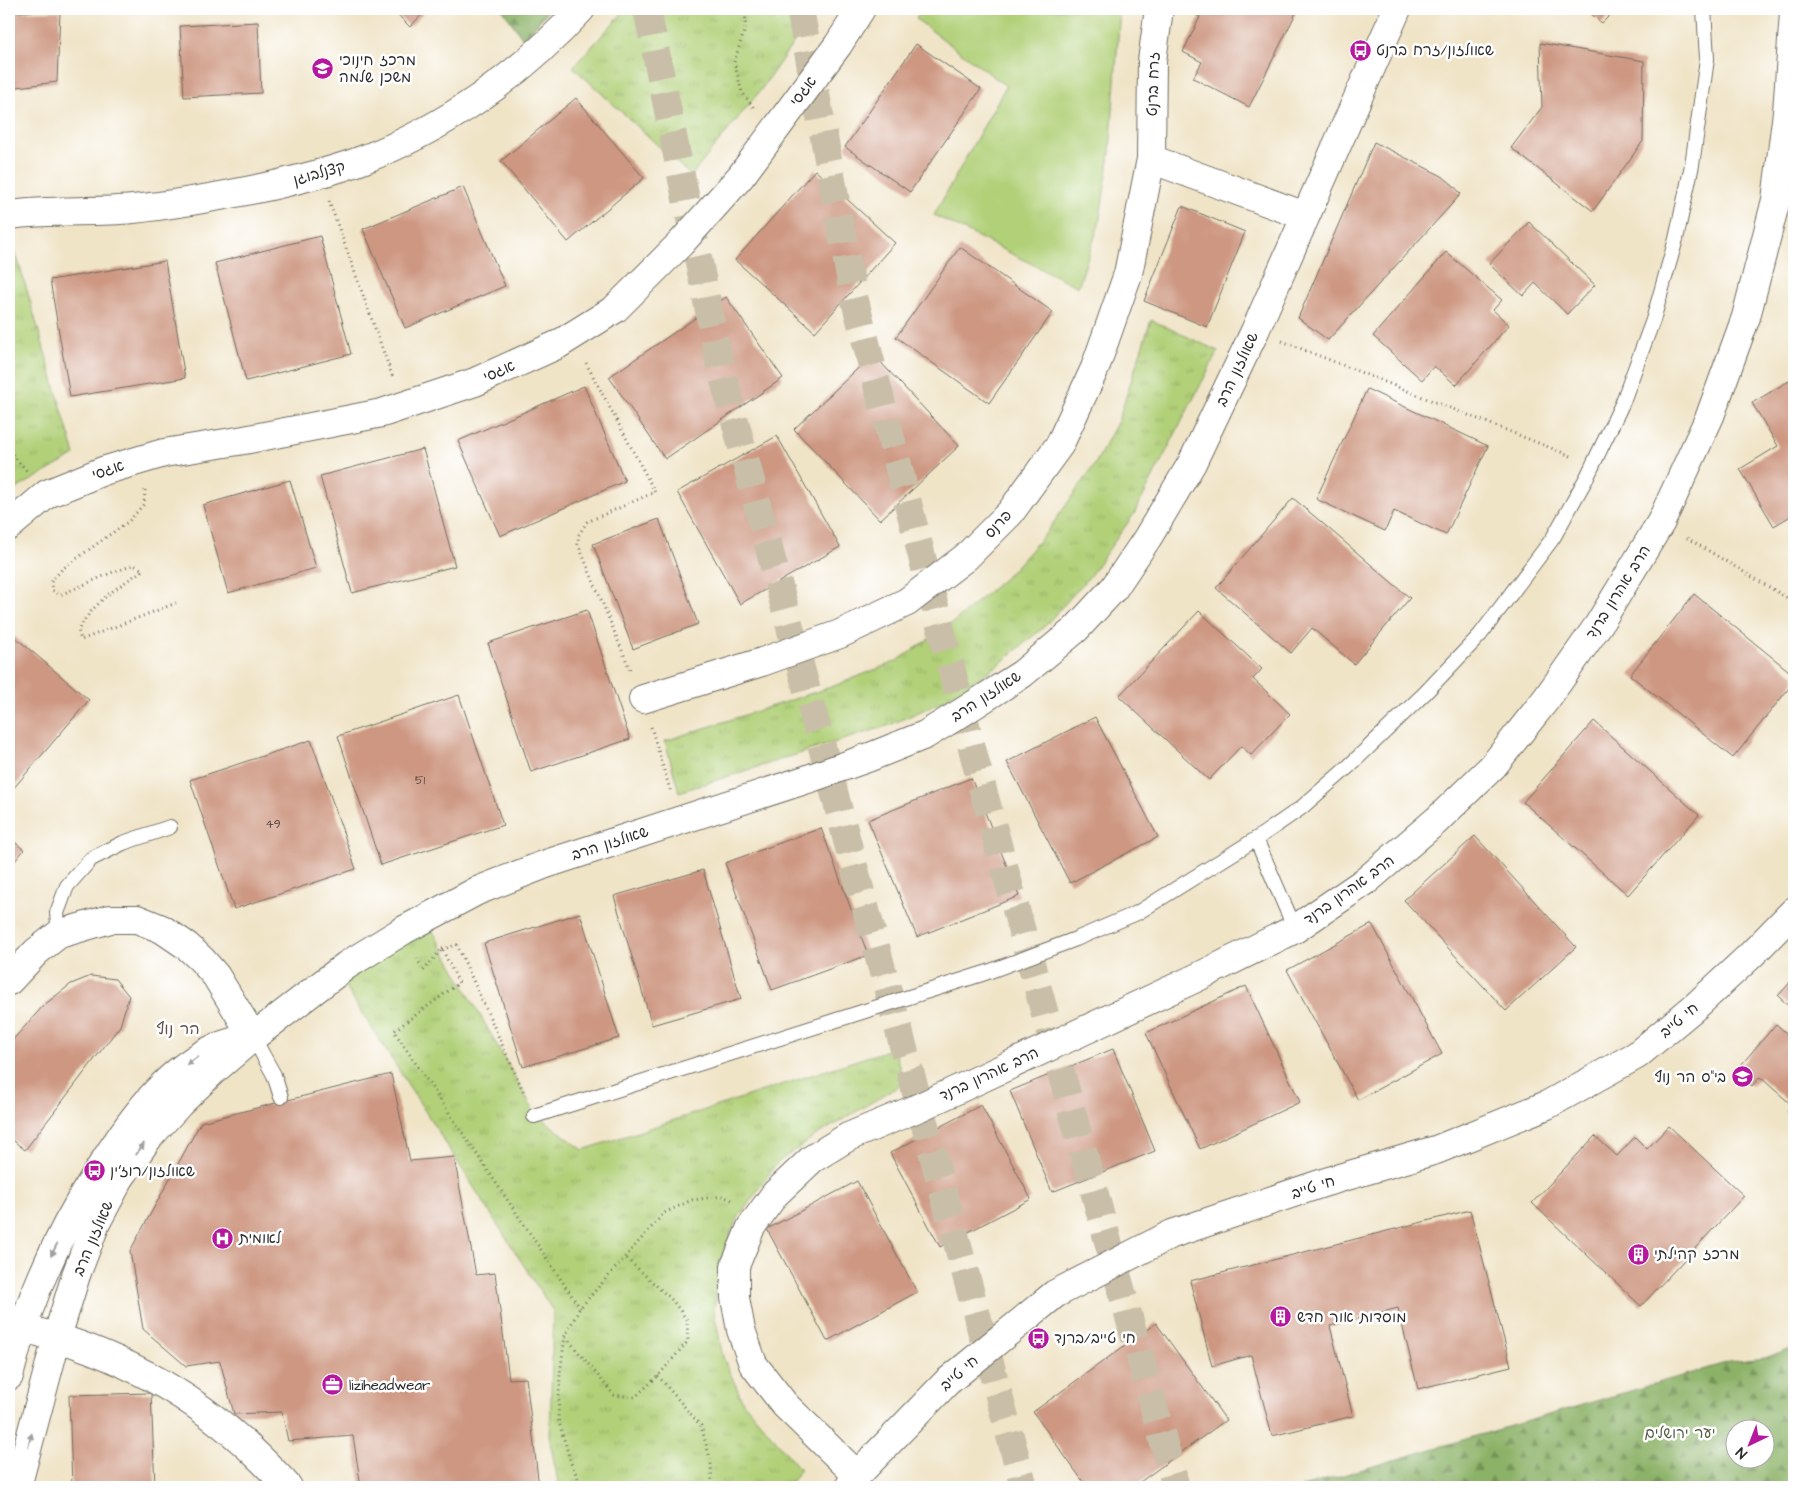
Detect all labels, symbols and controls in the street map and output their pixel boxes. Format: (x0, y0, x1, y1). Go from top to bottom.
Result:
bus stop icon: שאולזון/זרח ברנט (1348, 38, 1372, 62)
place label: שאולזון/זרח ברנט (1376, 40, 1494, 61)
place label: מרכז חינוכי משכן שלמה (339, 50, 416, 88)
street label: זרח ברנט (1142, 51, 1165, 117)
school or university icon: מרכז חינוכי משכן שלמה (311, 57, 335, 81)
street label: אגסי (785, 72, 822, 111)
street label: קצנלבוגן (291, 156, 348, 191)
street label: שאולזון הרב (1211, 329, 1264, 410)
street label: אגסי (480, 355, 519, 388)
street label: אגסי (89, 455, 127, 486)
street label: פרנס (980, 506, 1017, 543)
street label: הרב אהרון ברנד (1581, 541, 1656, 643)
street label: שאולזון הרב (947, 666, 1025, 727)
house number: 51 (415, 772, 425, 789)
house number: 49 (266, 816, 281, 833)
street label: שאולזון הרב (569, 821, 651, 866)
street label: הרב אהרון ברנד (1300, 850, 1399, 930)
street label: חי טייב (1655, 998, 1703, 1043)
district label: הר נוף (156, 1018, 200, 1040)
street label: הרב אהרון ברנד (936, 1042, 1042, 1107)
one-way arrow (186, 1056, 199, 1067)
school or university icon: בי"ס הר נוף (1730, 1065, 1754, 1089)
place label: בי"ס הר נוף (1654, 1067, 1726, 1088)
one-way arrow (135, 1142, 145, 1156)
bus stop icon: שאולזון/רוז׳ין (82, 1159, 106, 1183)
place label: שאולזון/רוז׳ין (110, 1161, 195, 1182)
street label: חי טייב (1289, 1171, 1338, 1204)
street label: שאולזון הרב (68, 1197, 119, 1279)
hospital icon: לאומית (211, 1226, 235, 1250)
place label: לאומית (238, 1228, 282, 1249)
building icon: מרכז קהילתי (1626, 1242, 1650, 1266)
one-way arrow (50, 1243, 58, 1257)
place label: מרכז קהילתי (1654, 1244, 1739, 1265)
building icon: מוסדות אור חדש (1269, 1305, 1293, 1329)
place label: מוסדות אור חדש (1297, 1307, 1406, 1328)
bus stop icon: חי טייב/ברנד (1026, 1326, 1050, 1350)
place label: חי טייב/ברנד (1054, 1328, 1136, 1349)
street label: חי טייב (936, 1351, 983, 1396)
office icon: liziheadwear (321, 1373, 345, 1397)
place label: liziheadwear (349, 1375, 430, 1396)
north arrow (1726, 1418, 1776, 1468)
park label: יער ירושלים (1645, 1423, 1715, 1444)
one-way arrow (27, 1433, 35, 1448)
text: N (1732, 1442, 1752, 1463)

